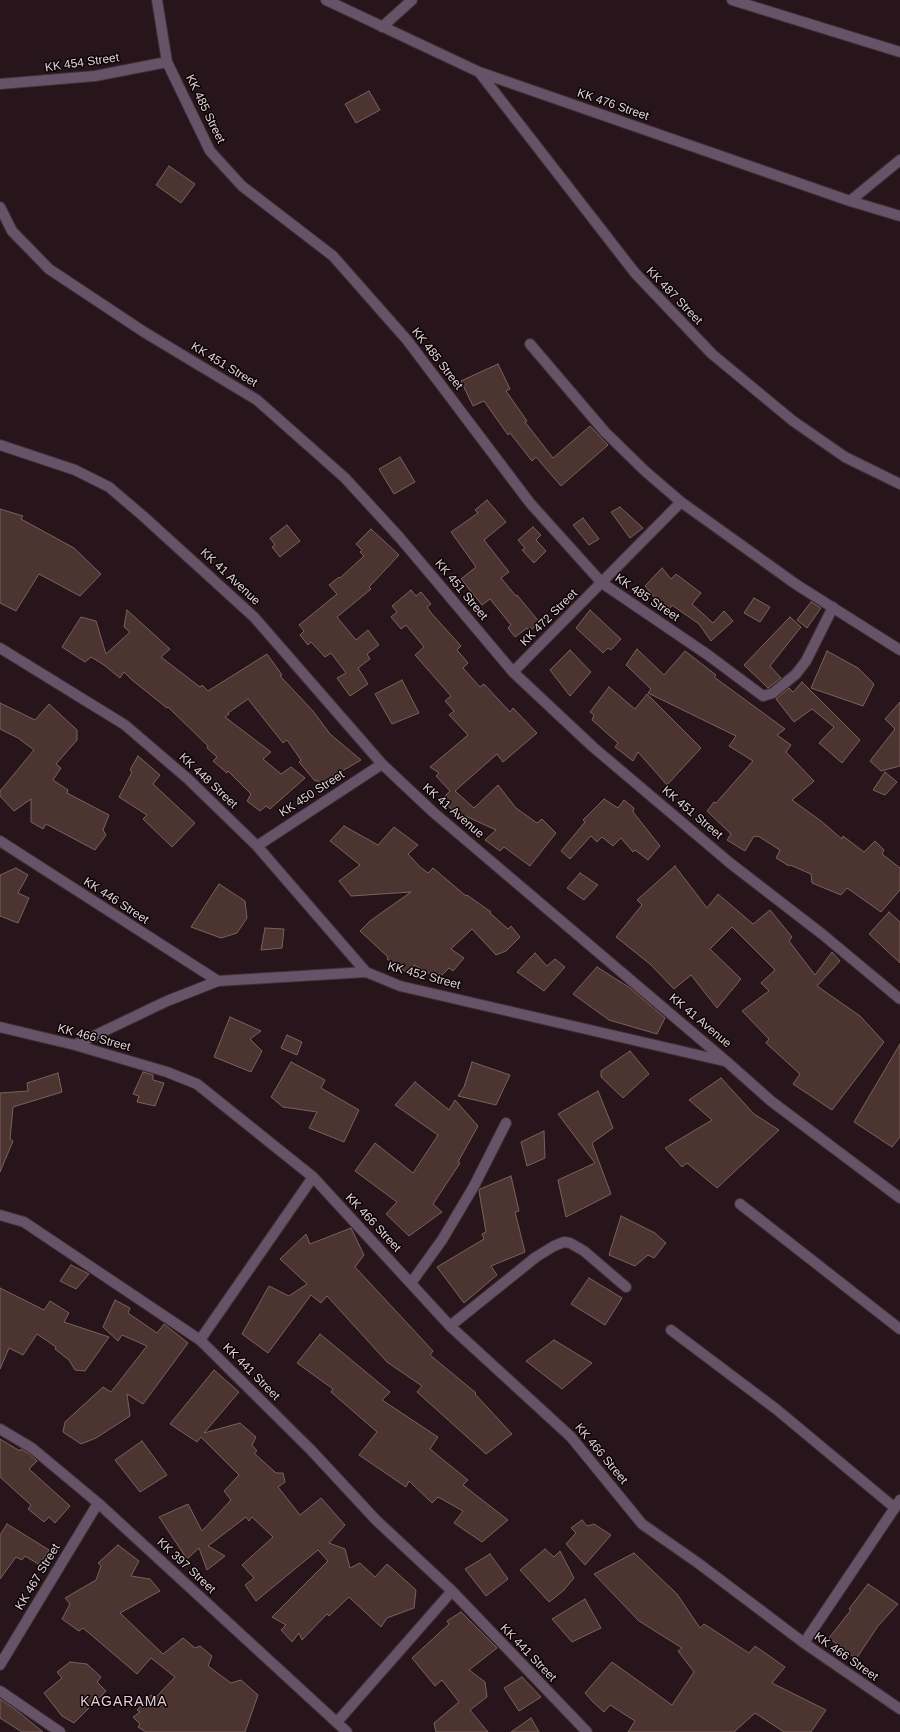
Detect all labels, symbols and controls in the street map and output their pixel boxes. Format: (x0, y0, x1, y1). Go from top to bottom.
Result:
street label: KK 454 Street (44, 51, 120, 75)
street label: KK 485 Street (182, 72, 228, 146)
street label: KK 476 Street (575, 86, 651, 124)
street label: KK 487 Street (643, 264, 705, 328)
street label: KK 485 Street (408, 325, 466, 393)
street label: KK 451 Street (188, 340, 260, 390)
street label: KK 41 Avenue (197, 546, 263, 608)
street label: KK 451 Street (431, 557, 491, 623)
street label: KK 485 Street (612, 571, 682, 625)
street label: KK 472 Street (517, 586, 581, 650)
street label: KK 448 Street (176, 750, 240, 812)
street label: KK 450 Street (277, 768, 347, 820)
street label: KK 41 Avenue (419, 780, 487, 842)
street label: KK 451 Street (659, 783, 725, 843)
street label: KK 446 Street (81, 875, 151, 927)
street label: KK 452 Street (386, 959, 462, 993)
street label: KK 41 Avenue (666, 991, 734, 1051)
street label: KK 466 Street (56, 1021, 132, 1055)
street label: KK 466 Street (342, 1191, 404, 1255)
street label: KK 441 Street (219, 1340, 283, 1404)
street label: KK 466 Street (571, 1421, 631, 1487)
street label: KK 397 Street (154, 1535, 218, 1597)
street label: KK 467 Street (13, 1541, 63, 1613)
street label: KK 441 Street (497, 1621, 559, 1685)
street label: KK 466 Street (811, 1630, 881, 1684)
district label: KAGARAMA (80, 1694, 168, 1710)

